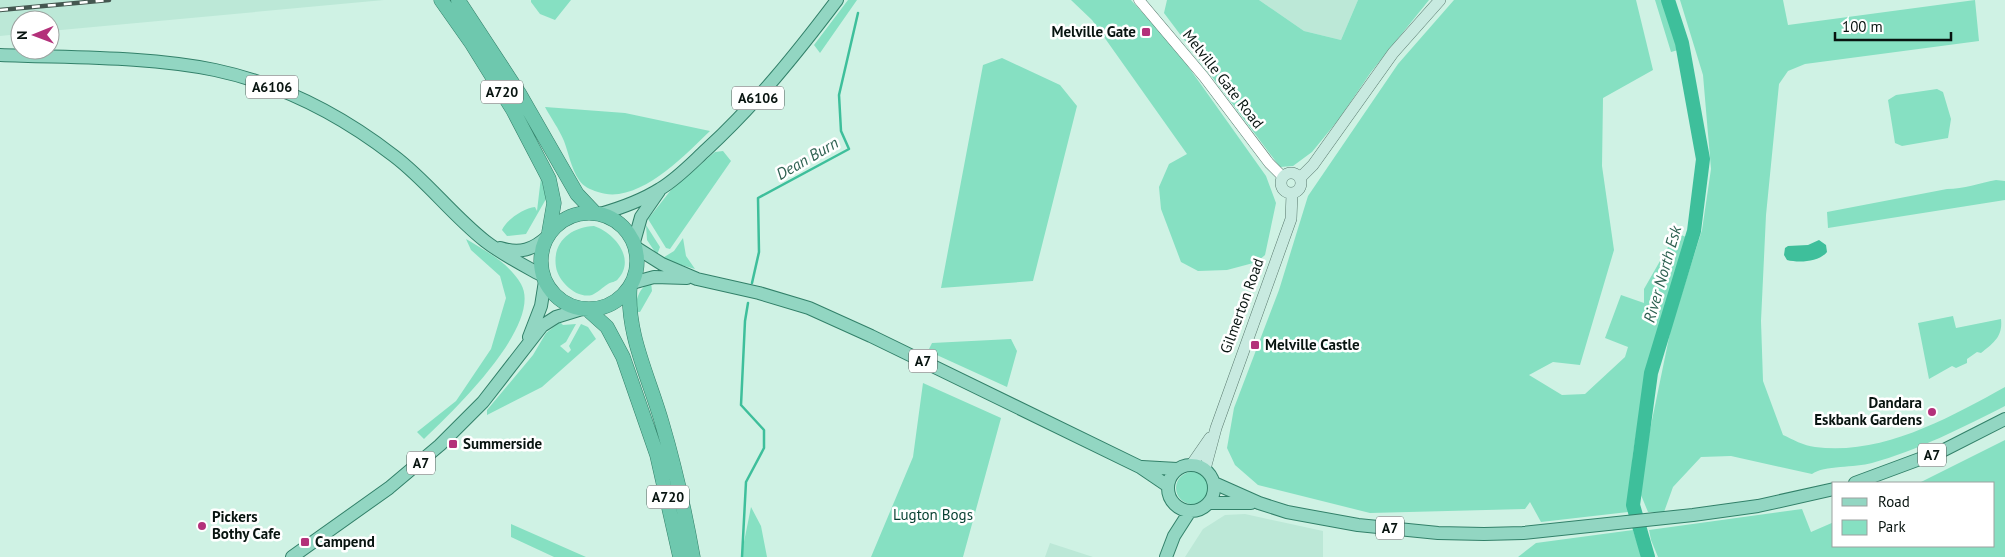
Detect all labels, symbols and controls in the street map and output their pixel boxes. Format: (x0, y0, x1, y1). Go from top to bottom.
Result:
north arrow (10, 10, 60, 60)
scale bar (1835, 10, 1951, 42)
text: 100 m (1842, 17, 1883, 36)
place label: Melville Gate (1051, 22, 1136, 41)
street label: Melville Gate Road (1179, 25, 1268, 132)
marker: Melville Gate (1140, 26, 1152, 38)
text: N (13, 30, 31, 40)
road number: A6106 (246, 75, 298, 98)
road number: A720 (481, 80, 523, 104)
road number: A6106 (732, 86, 784, 110)
water label: Dean Burn (772, 132, 842, 184)
water label: River North Esk (1639, 223, 1686, 325)
street label: Gilmerton Road (1216, 256, 1268, 356)
place label: Melville Castle (1265, 335, 1360, 354)
marker: Melville Castle (1249, 339, 1261, 351)
road number: A7 (909, 350, 937, 372)
place label: Dandara Eskbank Gardens (1814, 393, 1922, 429)
marker: Dandara Eskbank Gardens (1926, 406, 1938, 418)
place label: Summerside (463, 434, 543, 453)
marker: Summerside (447, 438, 459, 450)
road number: A7 (1918, 444, 1946, 466)
road number: A7 (407, 452, 435, 474)
legend (1832, 482, 1995, 547)
road number: A720 (647, 486, 689, 508)
text: Road (1878, 492, 1910, 511)
park label: Lugton Bogs (893, 505, 973, 524)
place label: Pickers Bothy Cafe (212, 507, 281, 543)
road number: A7 (1376, 516, 1404, 540)
text: Park (1878, 517, 1906, 536)
marker: Pickers Bothy Cafe (196, 520, 208, 532)
place label: Campend (315, 532, 375, 551)
marker: Campend (299, 536, 311, 548)

